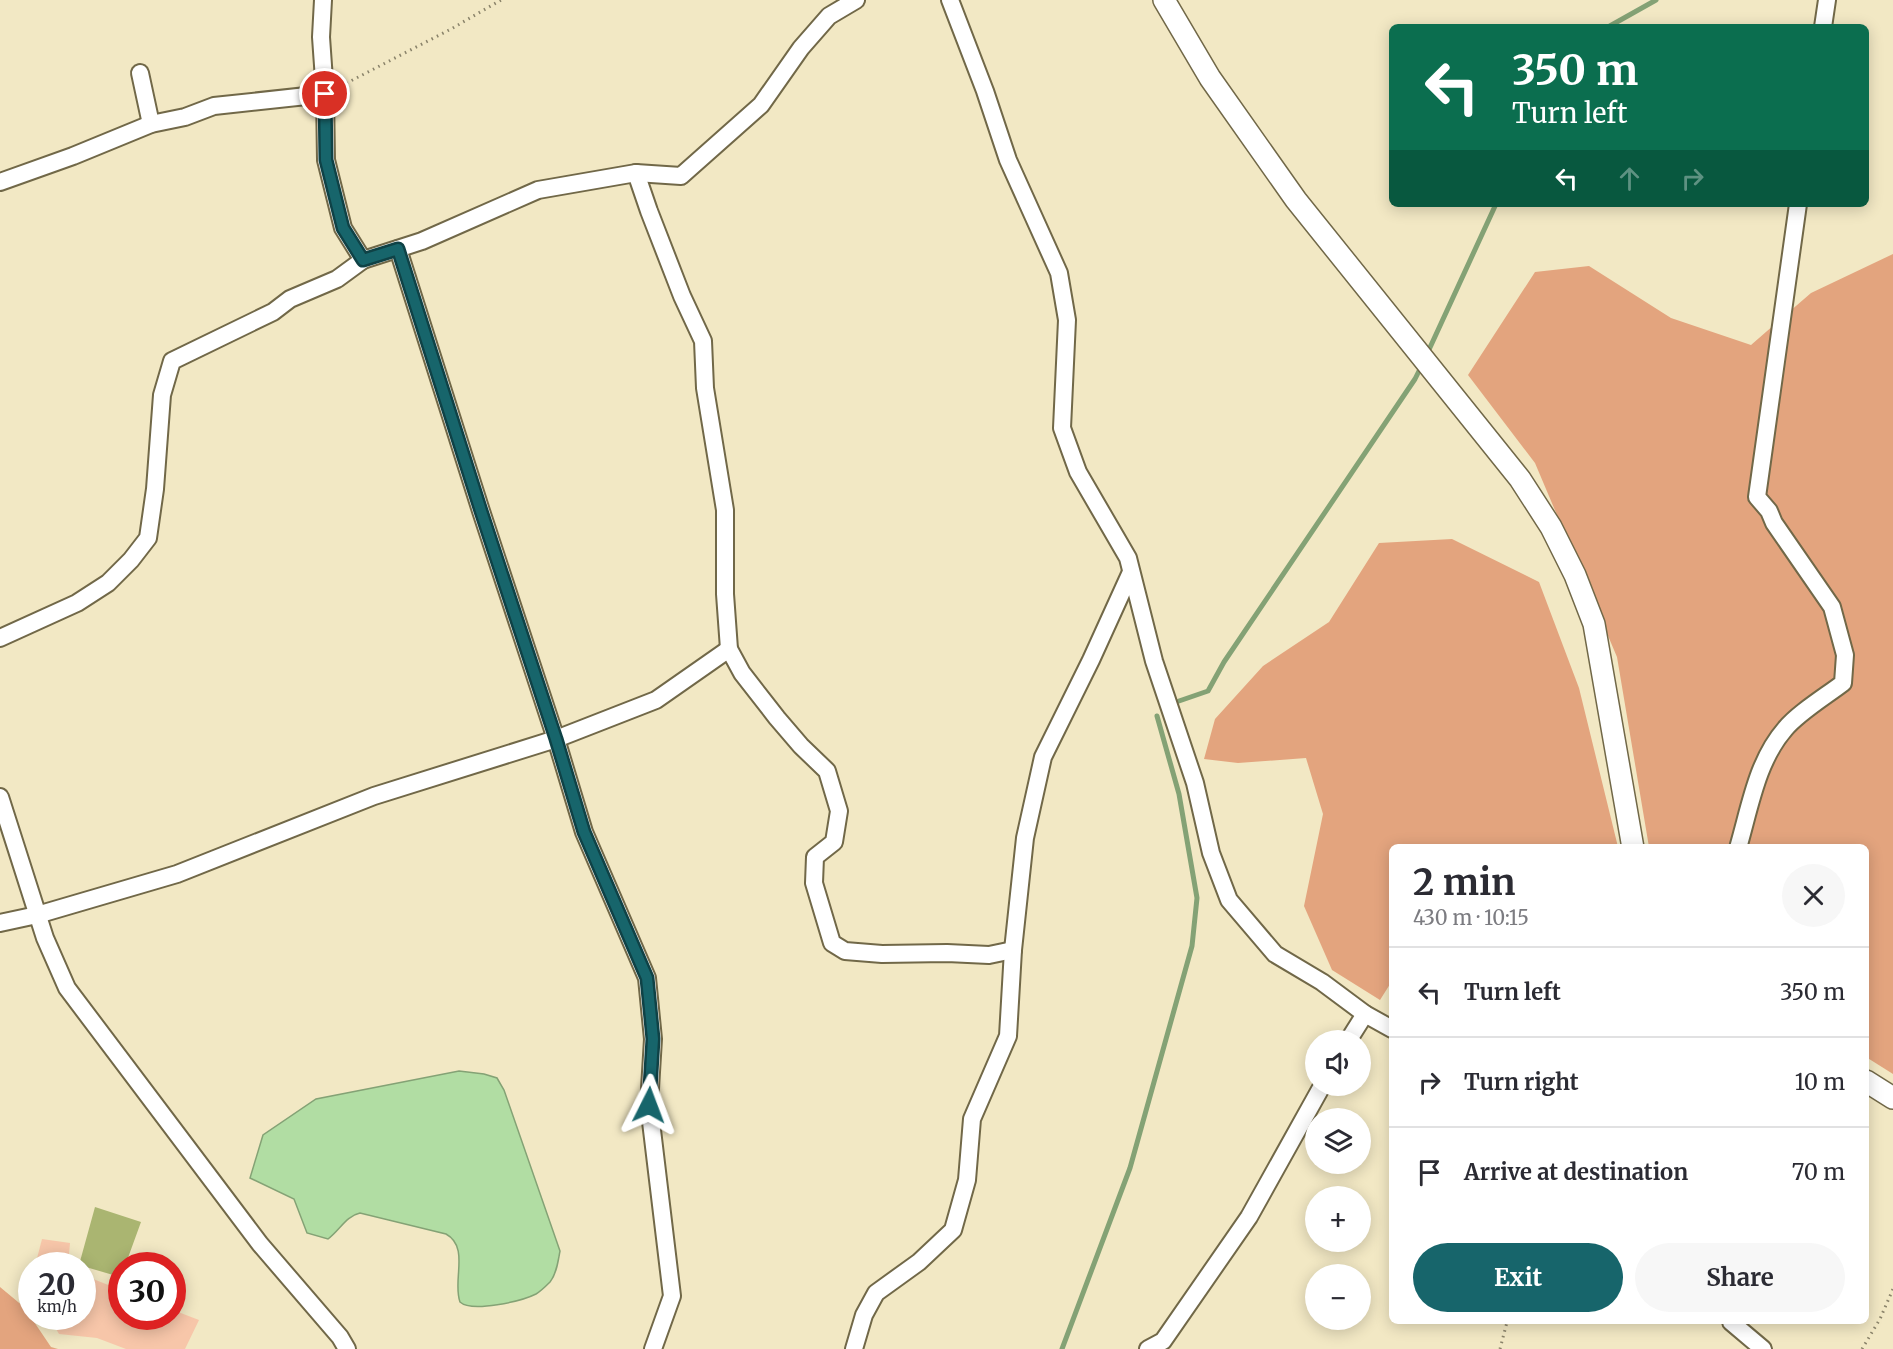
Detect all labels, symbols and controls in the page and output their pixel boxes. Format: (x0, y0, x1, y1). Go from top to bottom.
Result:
text: 350 m (1512, 44, 1638, 96)
icon: left (1413, 48, 1491, 126)
pin (299, 68, 350, 119)
icon: arrive (308, 77, 341, 110)
text: Turn left (1512, 96, 1627, 130)
icon: left (1550, 162, 1583, 195)
icon: ahead (1613, 162, 1646, 195)
icon: right (1676, 162, 1709, 195)
text: 2 min (1413, 860, 1516, 905)
button: close (1782, 864, 1845, 927)
text: 430 m · 10:15 (1413, 905, 1529, 930)
icon: left (1413, 976, 1446, 1009)
text: Turn left (1464, 978, 1561, 1006)
text: 350 m (1780, 978, 1845, 1006)
map controls (1305, 1030, 1371, 1330)
button: sound (1305, 1030, 1371, 1096)
icon: right (1413, 1066, 1446, 1099)
text: Turn right (1464, 1068, 1578, 1096)
text: 10 m (1795, 1068, 1845, 1096)
position arrow (617, 1073, 681, 1137)
button: layers (1305, 1108, 1371, 1174)
icon: arrive (1413, 1156, 1446, 1189)
text: Arrive at destination (1464, 1158, 1688, 1186)
text: 70 m (1792, 1158, 1845, 1186)
button: + (1305, 1186, 1371, 1252)
button: Exit (1413, 1243, 1623, 1312)
button: Share (1635, 1243, 1845, 1312)
speed limit sign: 30 (108, 1252, 186, 1330)
button: − (1305, 1264, 1371, 1330)
text: 20 (38, 1265, 76, 1303)
text: km/h (37, 1297, 77, 1316)

